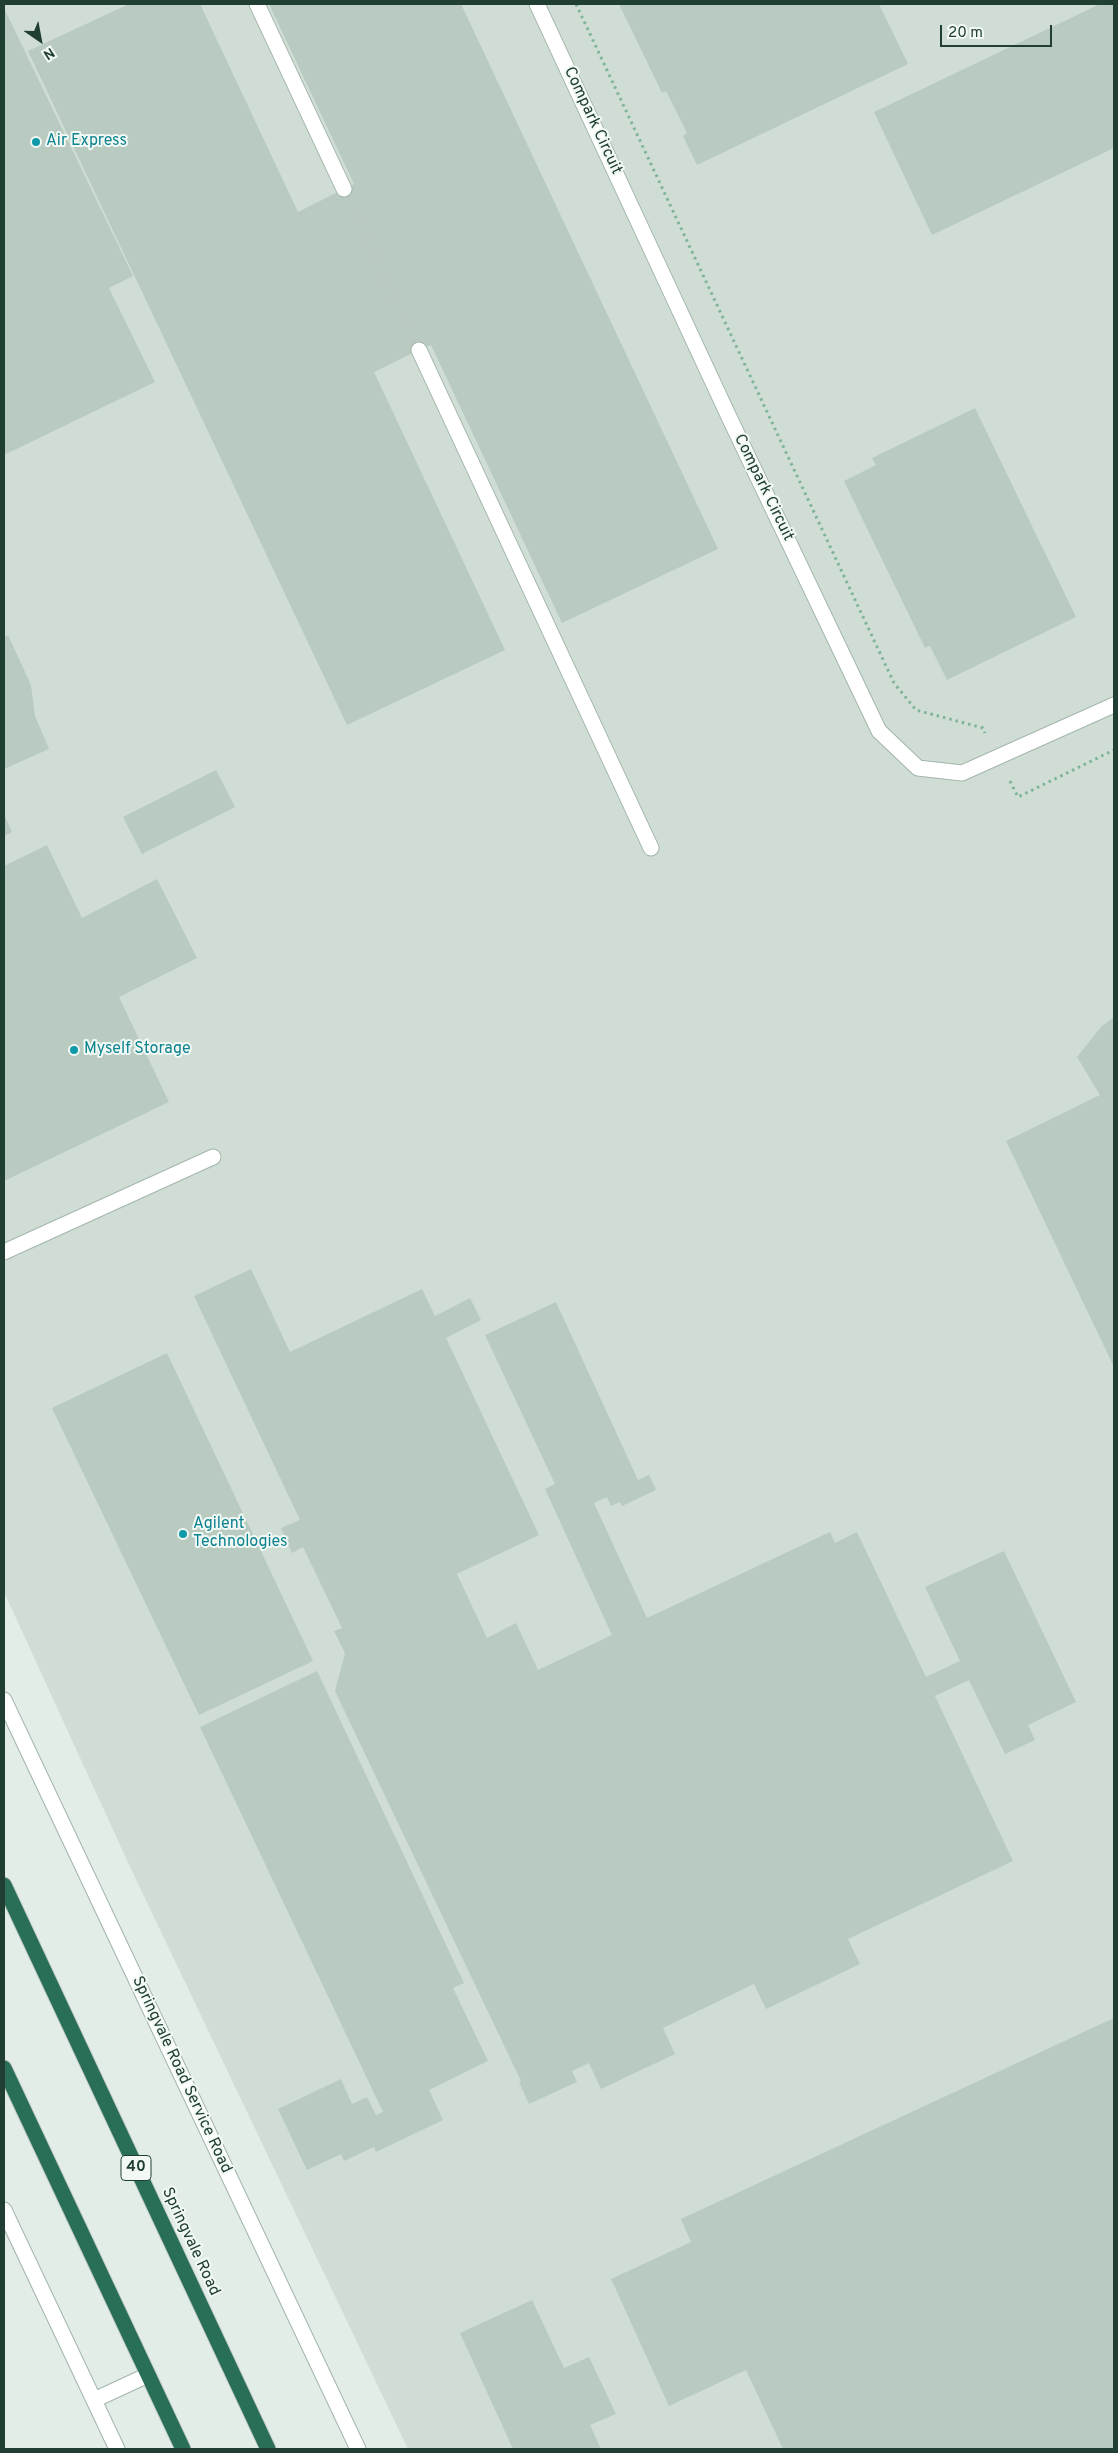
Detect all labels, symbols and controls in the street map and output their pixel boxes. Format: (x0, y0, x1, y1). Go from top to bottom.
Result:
north arrow (15, 15, 65, 65)
scale bar (943, 15, 1056, 47)
text: 20 m (948, 24, 983, 43)
text: N (40, 43, 57, 63)
street label: Compark Circuit (559, 64, 625, 178)
place label: Air Express (46, 132, 127, 152)
marker: Air Express (30, 136, 42, 148)
street label: Compark Circuit (729, 431, 797, 545)
place label: Myself Storage (84, 1040, 190, 1060)
marker: Myself Storage (68, 1044, 80, 1056)
place label: Agilent Technologies (193, 1515, 288, 1553)
marker: Agilent Technologies (177, 1528, 189, 1540)
street label: Springvale Road Service Road (127, 1973, 235, 2177)
road number: 40 (121, 2156, 151, 2180)
street label: Springvale Road (157, 2185, 223, 2299)

